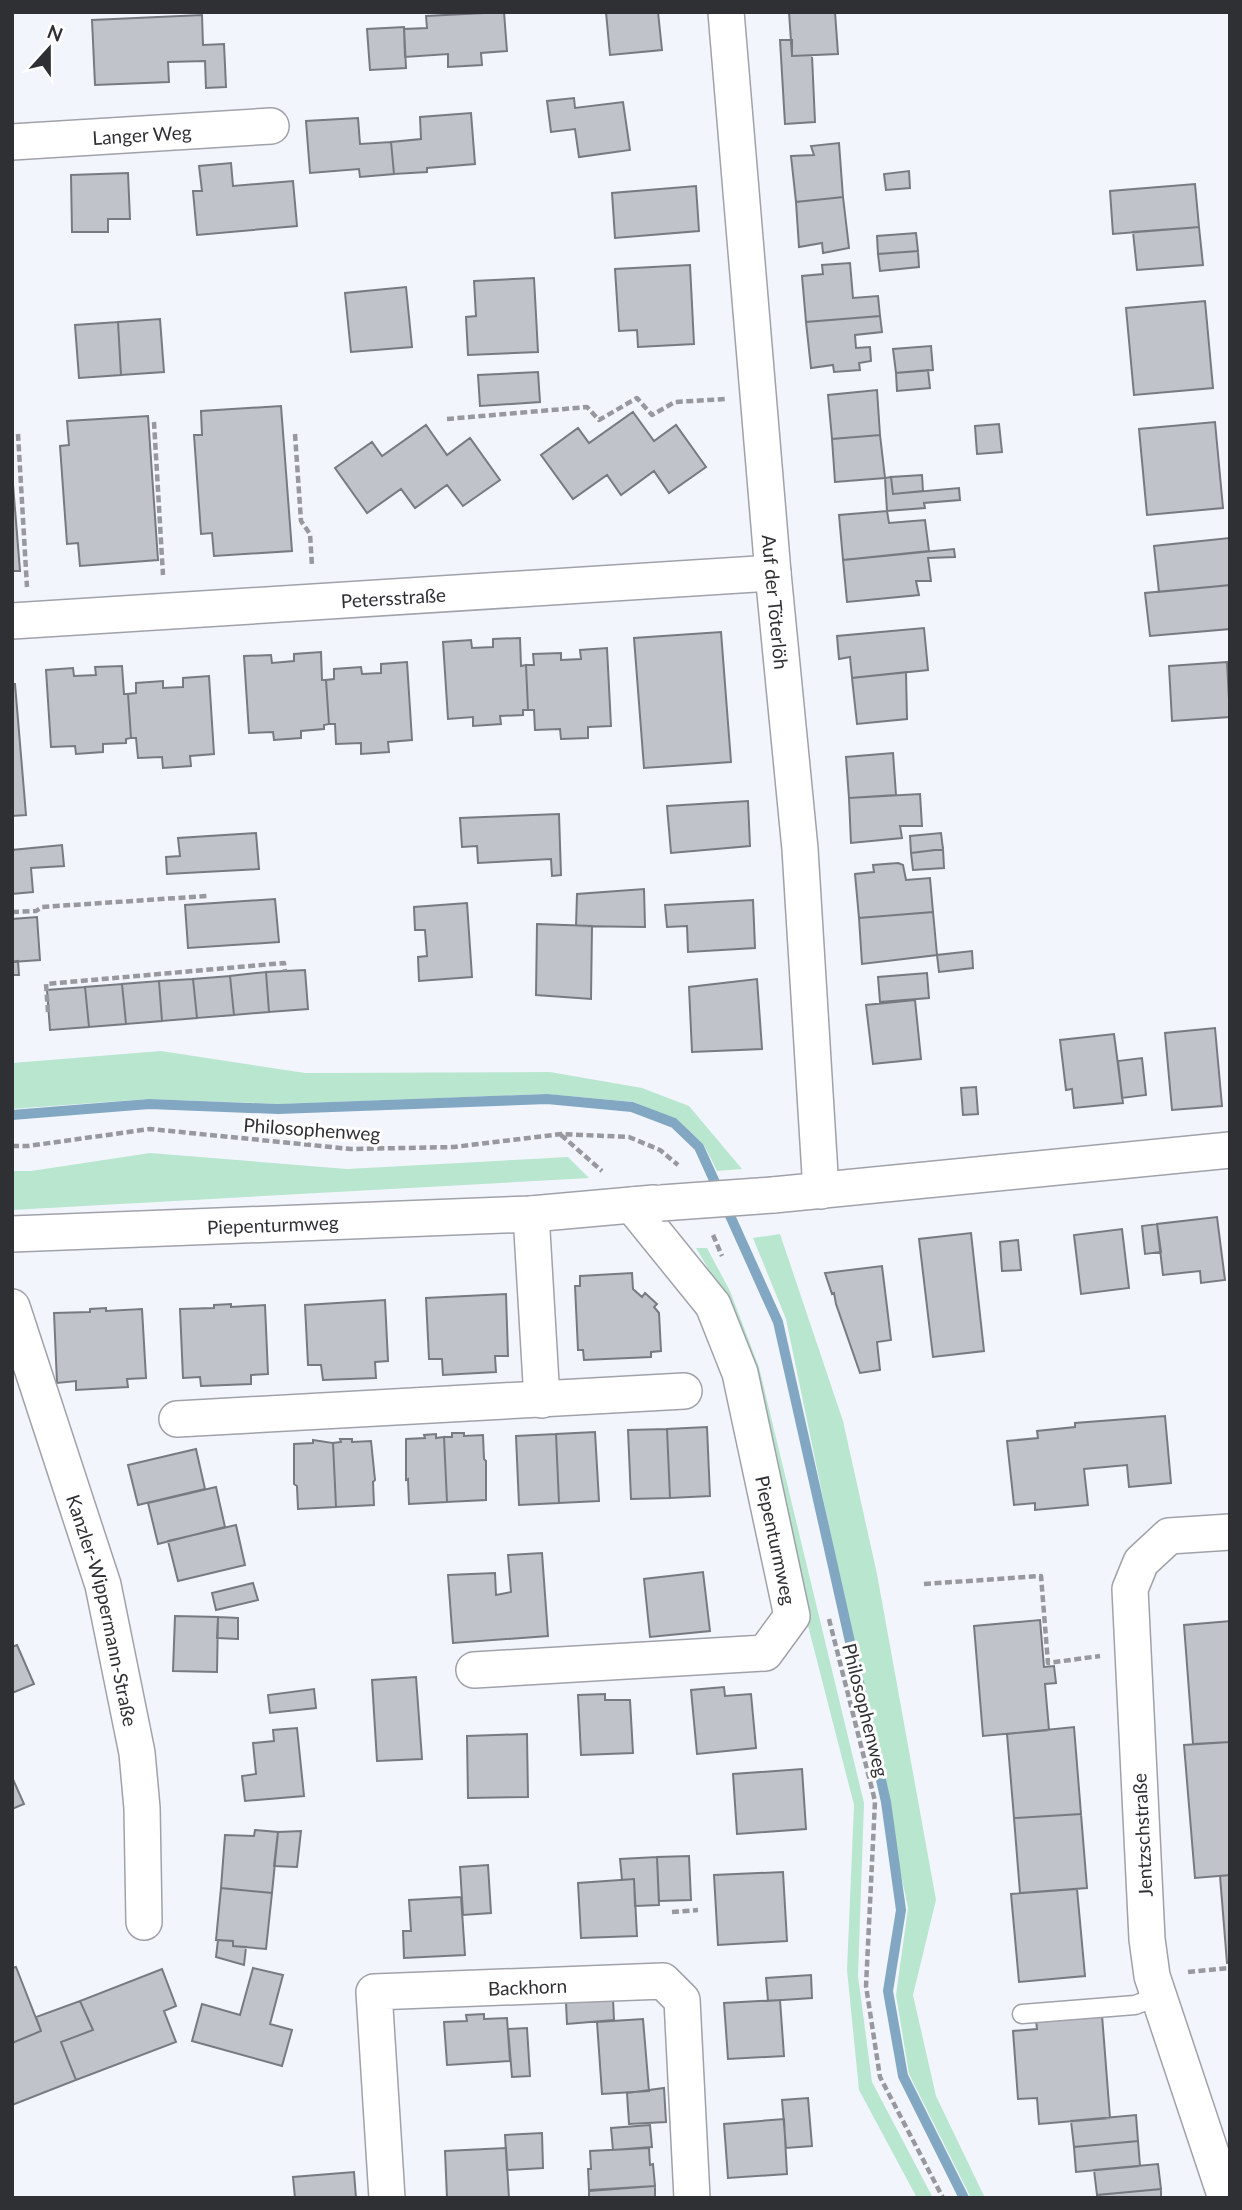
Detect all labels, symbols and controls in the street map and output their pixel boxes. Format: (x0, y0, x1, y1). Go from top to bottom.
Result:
north arrow (14, 14, 84, 84)
text: N (44, 19, 66, 46)
street label: Langer Weg (91, 119, 192, 149)
street label: Auf der Töterlöh (758, 534, 794, 670)
street label: Petersstraße (340, 582, 446, 612)
street label: Philosophenweg (243, 1113, 381, 1145)
street label: Piepenturmweg (207, 1210, 339, 1238)
street label: Piepenturmweg (751, 1473, 801, 1607)
street label: Kanzler-Wippermann-Straße (63, 1491, 143, 1728)
street label: Philosophenweg (838, 1641, 894, 1780)
street label: Jentzschstraße (1127, 1773, 1157, 1897)
street label: Backhorn (487, 1973, 568, 1999)

